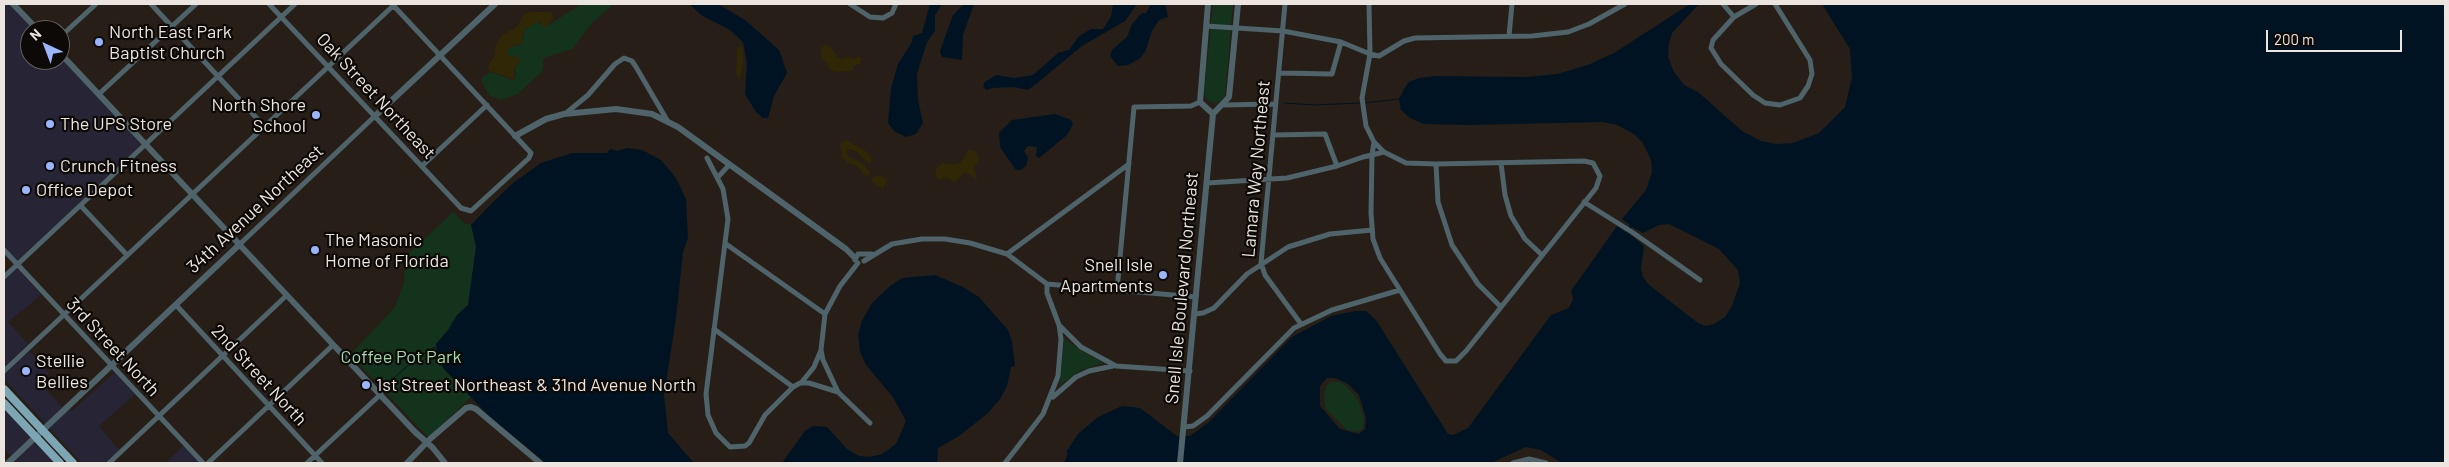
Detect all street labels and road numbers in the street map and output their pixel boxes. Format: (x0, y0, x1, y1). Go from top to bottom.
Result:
street label: Oak Street Northeast (312, 29, 440, 163)
street label: Lamara Way Northeast (1238, 80, 1274, 258)
street label: 34th Avenue Northeast (182, 140, 328, 278)
street label: Snell Isle Boulevard Northeast (1161, 171, 1203, 405)
street label: 3rd Street North (62, 293, 164, 401)
street label: 2nd Street North (207, 320, 311, 430)

